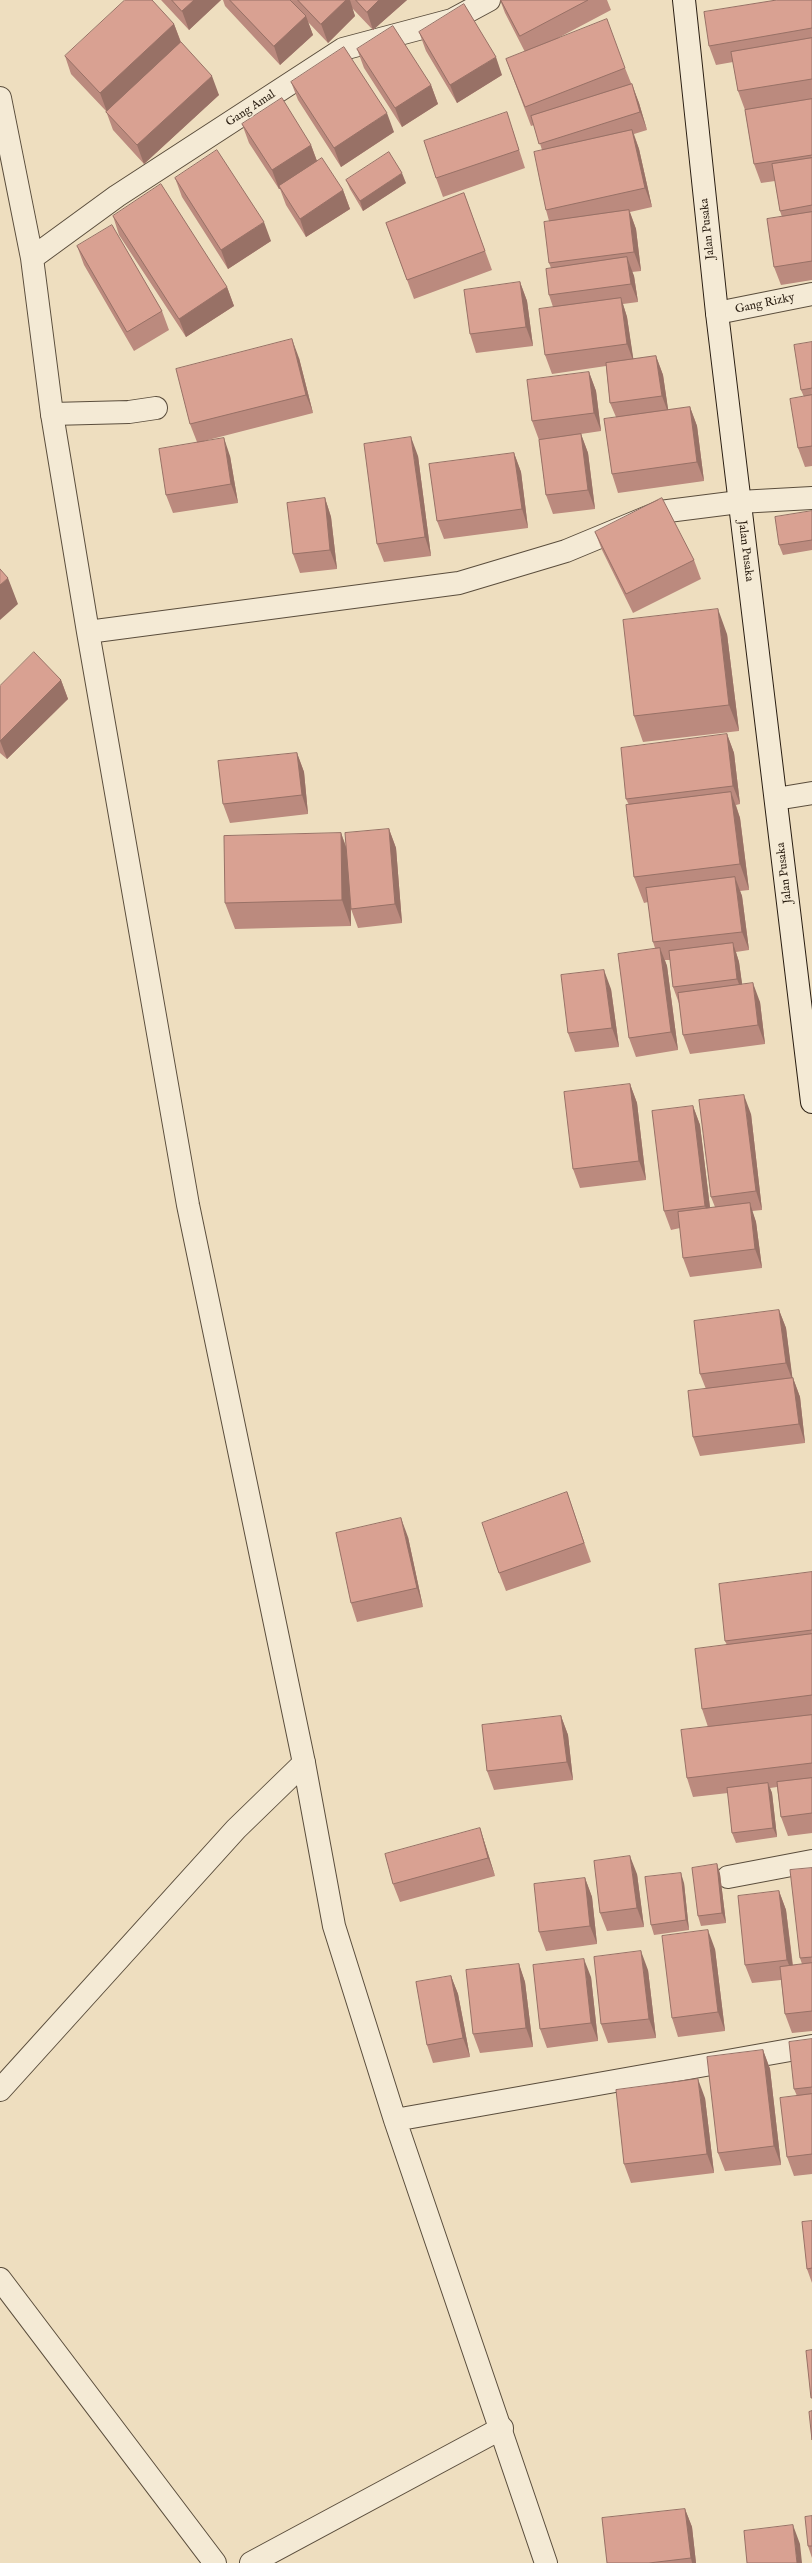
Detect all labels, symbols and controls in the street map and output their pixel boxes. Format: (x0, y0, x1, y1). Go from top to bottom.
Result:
street label: Gang Amal (224, 88, 278, 130)
street label: Jalan Pusaka (698, 198, 718, 260)
street label: Gang Rizky (734, 291, 796, 317)
street label: Jalan Pusaka (734, 520, 756, 582)
street label: Jalan Pusaka (774, 842, 796, 904)

